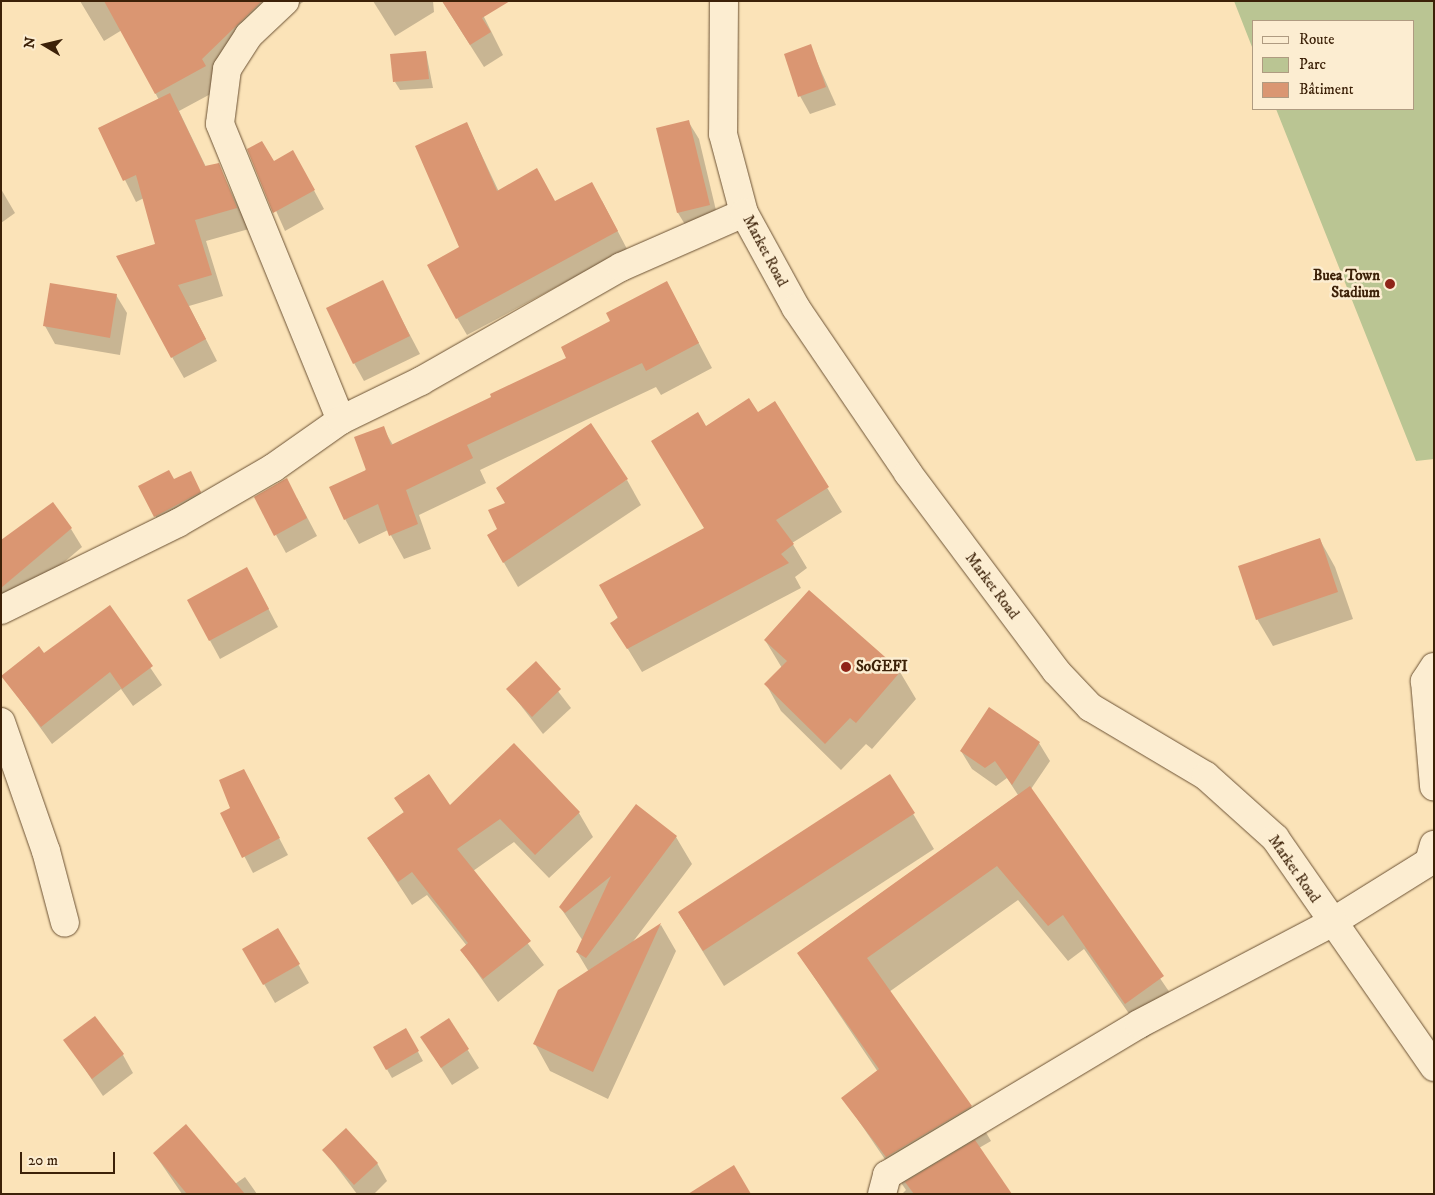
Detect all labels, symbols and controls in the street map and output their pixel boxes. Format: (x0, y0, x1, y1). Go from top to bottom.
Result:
north arrow (20, 20, 70, 70)
legend (1252, 20, 1415, 110)
text: Route (1299, 30, 1334, 49)
text: N (20, 36, 40, 50)
text: Parc (1299, 55, 1326, 74)
text: Bâtiment (1299, 80, 1354, 99)
street label: Market Road (739, 212, 791, 290)
place label: Buea Town Stadium (1313, 266, 1380, 301)
marker: Buea Town Stadium (1384, 278, 1396, 290)
street label: Market Road (961, 549, 1023, 623)
place label: SoGEFI (856, 658, 908, 676)
marker: SoGEFI (840, 661, 852, 673)
street label: Market Road (1264, 832, 1324, 906)
scale bar (22, 1142, 118, 1174)
text: 20 m (28, 1151, 58, 1170)

